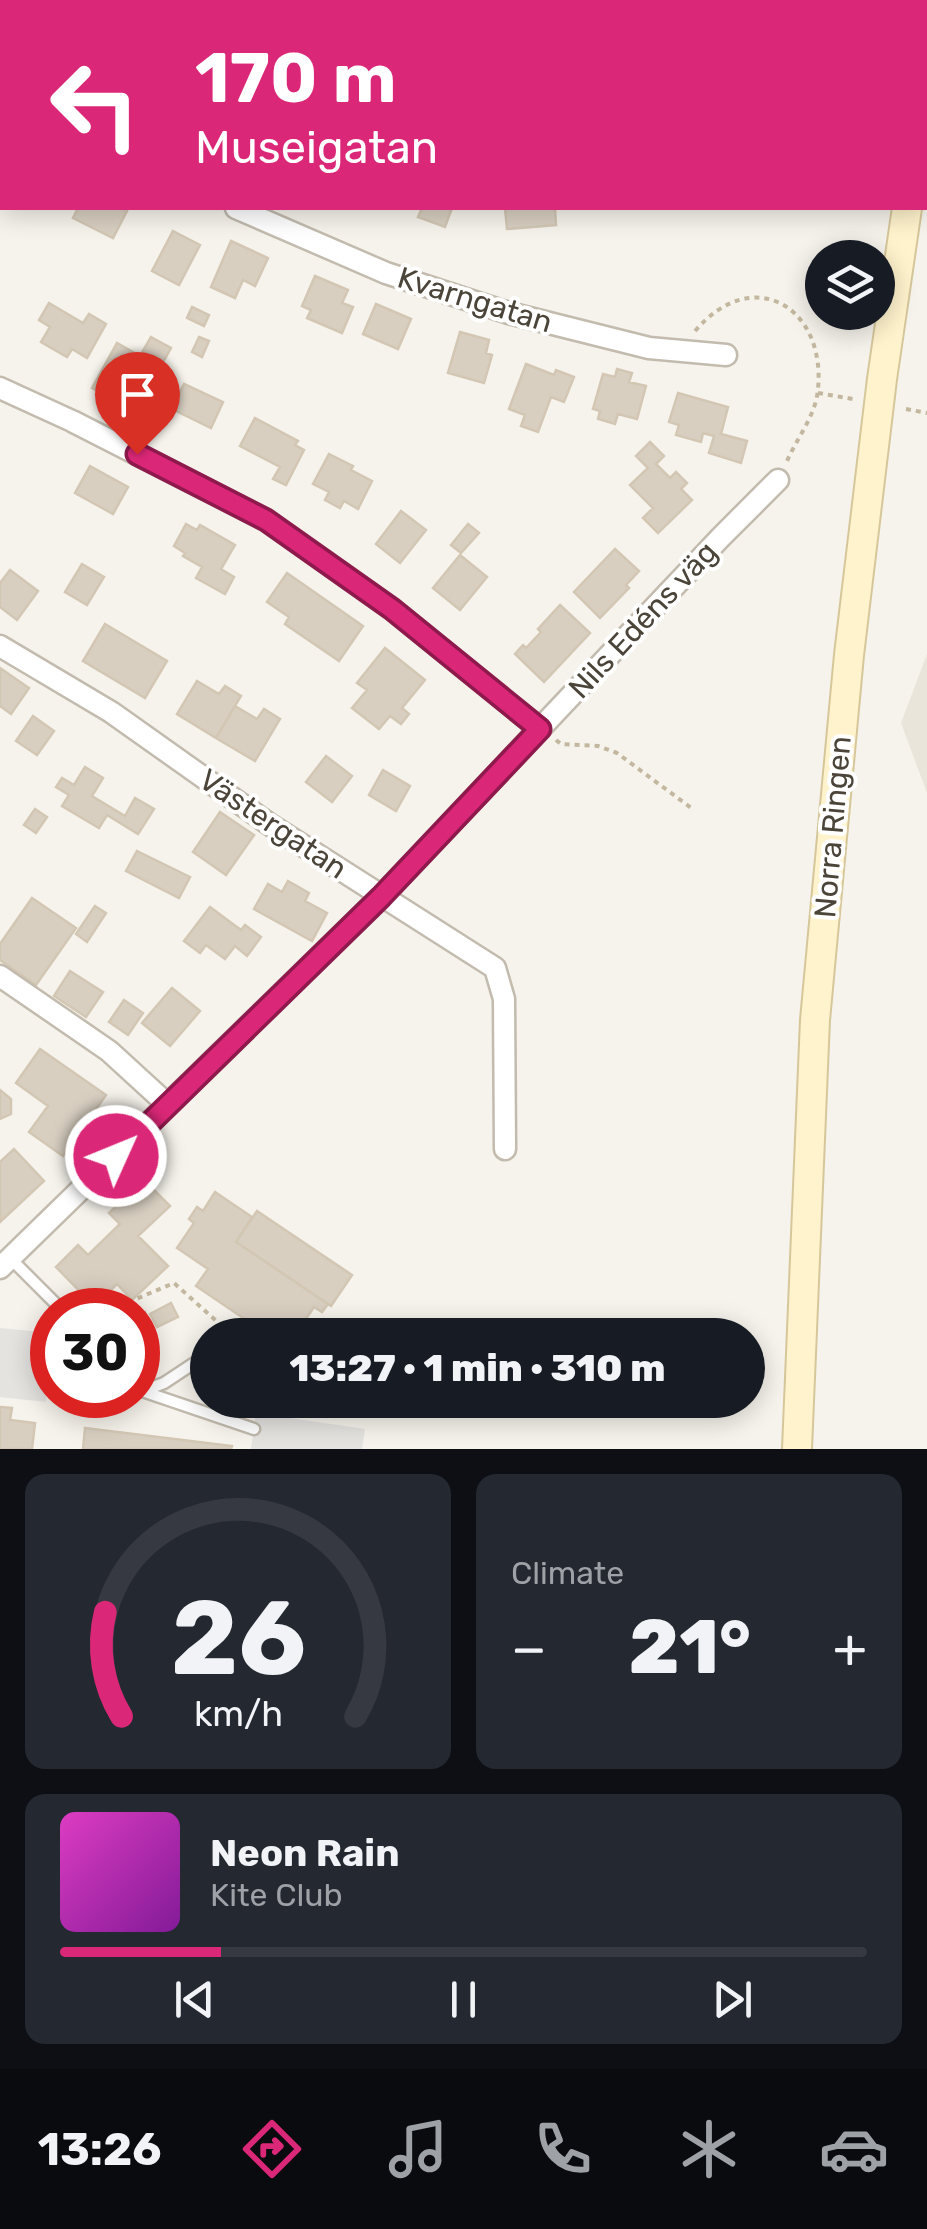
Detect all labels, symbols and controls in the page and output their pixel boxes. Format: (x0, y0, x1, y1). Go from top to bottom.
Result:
text: 170 m (195, 37, 397, 120)
icon: left (30, 40, 160, 170)
text: Museigatan (195, 121, 438, 174)
map controls (805, 240, 895, 330)
button: layers (805, 240, 895, 330)
street label: Kvarngatan (393, 259, 557, 341)
pin (95, 352, 180, 455)
icon: arrive (110, 367, 165, 422)
street label: Nils Edéns väg (561, 534, 725, 706)
street label: Norra Ringen (807, 735, 859, 919)
street label: Västergatan (192, 761, 354, 887)
position arrow (64, 1104, 168, 1208)
speed limit sign: 30 (30, 1288, 160, 1418)
text: 13:27 · 1 min · 310 m (289, 1345, 666, 1391)
text: Climate (511, 1554, 624, 1592)
text: 26 (170, 1577, 306, 1700)
text: 21° (629, 1603, 751, 1692)
text: − (511, 1616, 547, 1681)
text: + (833, 1616, 867, 1681)
text: km/h (193, 1693, 283, 1735)
text: Neon Rain (210, 1830, 400, 1876)
text: Kite Club (210, 1876, 343, 1914)
icon: previous (167, 1972, 222, 2027)
icon: pause (436, 1972, 491, 2027)
icon: next (705, 1972, 760, 2027)
icon: directions (237, 2114, 307, 2184)
icon: music (383, 2114, 453, 2184)
icon: phone (528, 2114, 598, 2184)
icon: climate (674, 2114, 744, 2184)
icon: car (819, 2114, 889, 2184)
text: 13:26 (38, 2123, 161, 2176)

